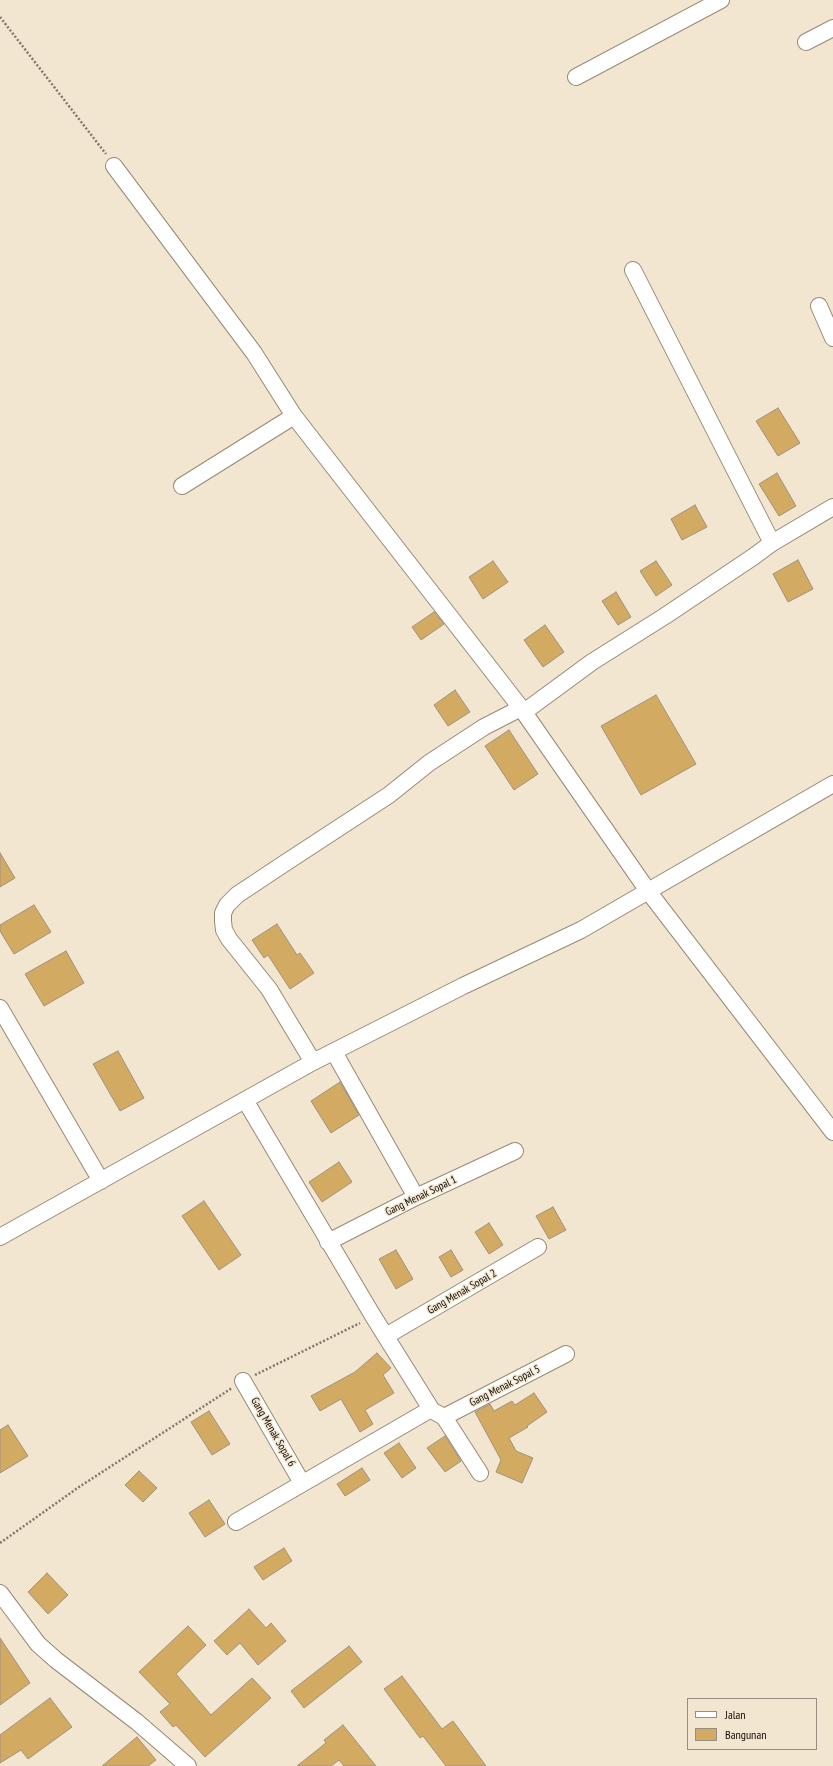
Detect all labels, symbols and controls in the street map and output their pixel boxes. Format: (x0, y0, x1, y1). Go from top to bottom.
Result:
street label: Gang Menak Sopal 1 (383, 1173, 459, 1219)
street label: Gang Menak Sopal 2 (425, 1267, 499, 1317)
street label: Gang Menak Sopal 5 (467, 1363, 543, 1409)
street label: Gang Menak Sopal 6 (248, 1395, 298, 1469)
legend (687, 1698, 817, 1750)
text: Jalan (725, 1707, 746, 1722)
text: Bangunan (725, 1727, 766, 1742)

